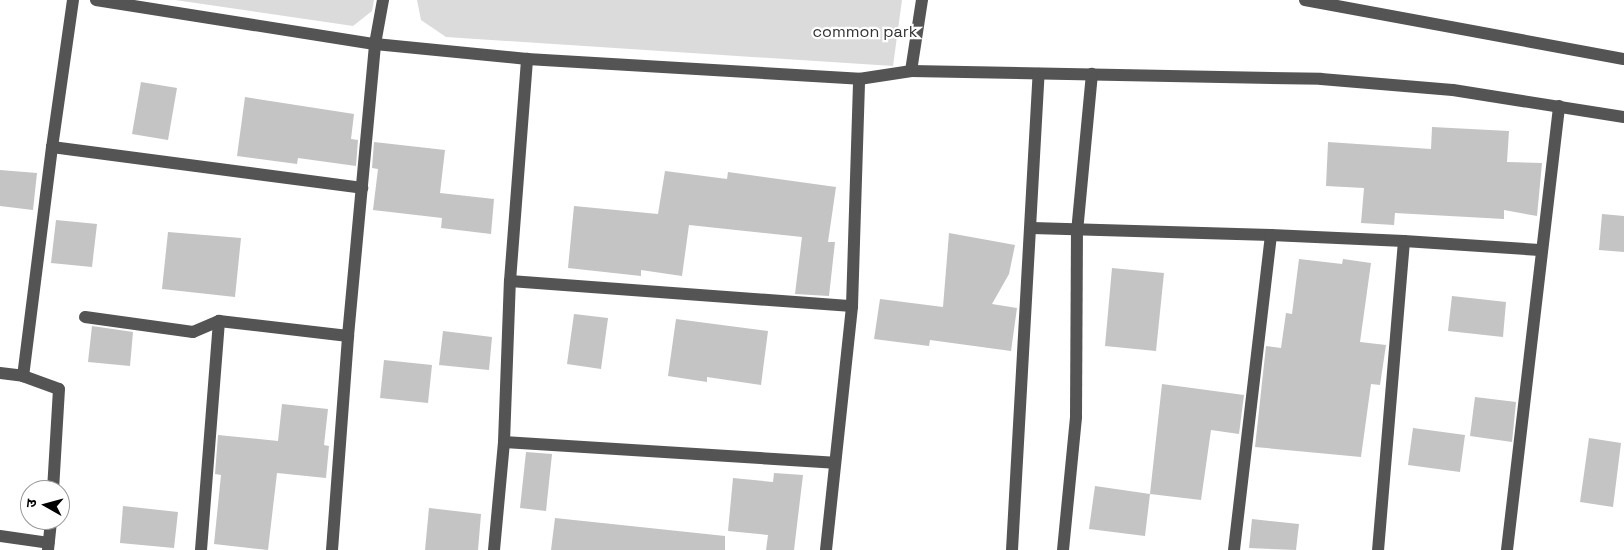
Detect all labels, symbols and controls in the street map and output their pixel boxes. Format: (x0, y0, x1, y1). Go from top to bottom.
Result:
park label: common park (813, 22, 917, 42)
north arrow (20, 480, 70, 530)
text: उ (22, 498, 41, 508)

